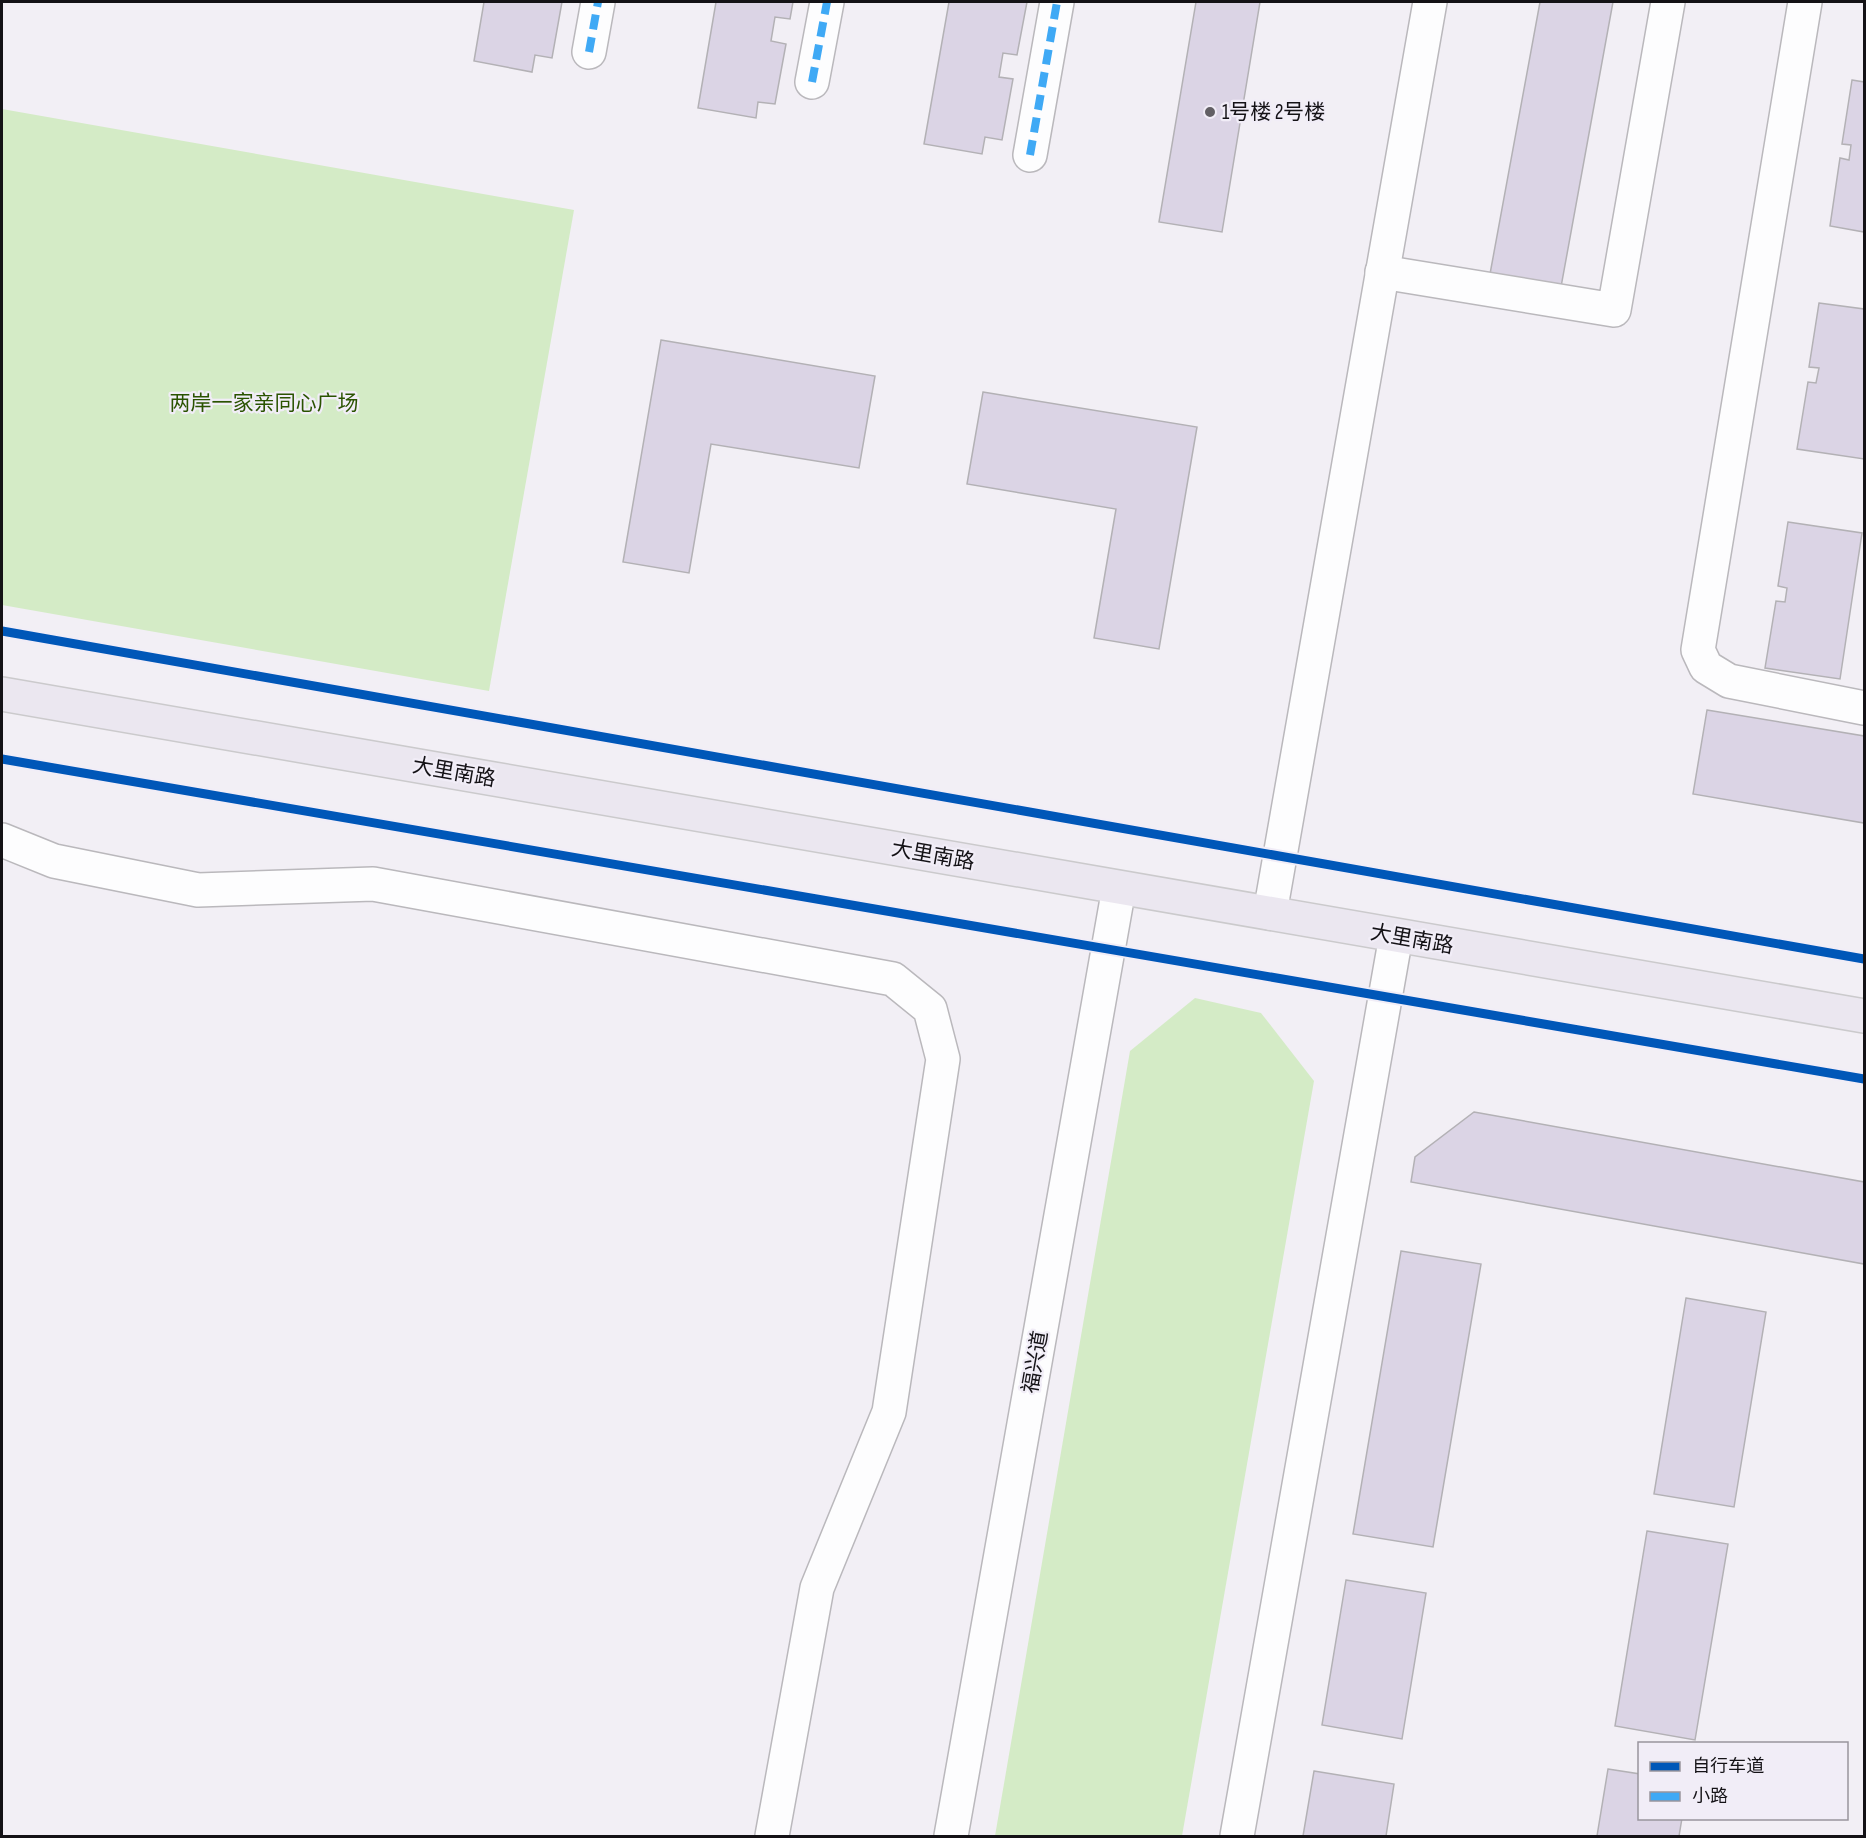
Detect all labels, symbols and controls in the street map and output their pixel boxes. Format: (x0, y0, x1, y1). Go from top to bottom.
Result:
place label: 1号楼 2号楼 (1222, 100, 1325, 125)
marker: 1号楼 2号楼 (1203, 105, 1217, 119)
park label: 两岸一家亲同心广场 (170, 391, 359, 416)
street label: 大里南路 (410, 753, 497, 792)
street label: 大里南路 (889, 836, 976, 875)
street label: 大里南路 (1368, 920, 1455, 959)
street label: 福兴道 (1018, 1329, 1053, 1395)
legend (1638, 1742, 1848, 1820)
text: 自行车道 (1692, 1756, 1764, 1777)
text: 小路 (1692, 1786, 1728, 1807)

